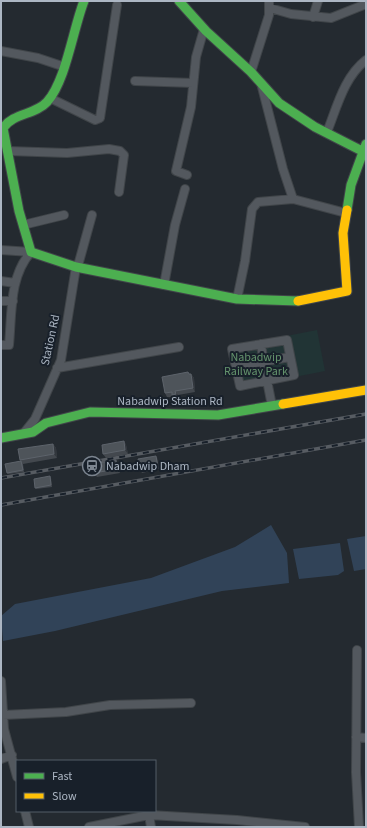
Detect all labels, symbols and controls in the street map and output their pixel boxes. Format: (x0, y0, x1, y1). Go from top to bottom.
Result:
street label: Station Rd (37, 313, 64, 367)
park label: Nabadwip Railway Park (224, 349, 288, 380)
street label: Nabadwip Station Rd (117, 393, 223, 410)
station icon: Nabadwip Dham (81, 455, 103, 477)
place label: Nabadwip Dham (106, 458, 190, 475)
legend (16, 760, 156, 812)
text: Fast (52, 768, 72, 785)
text: Slow (52, 788, 77, 805)

